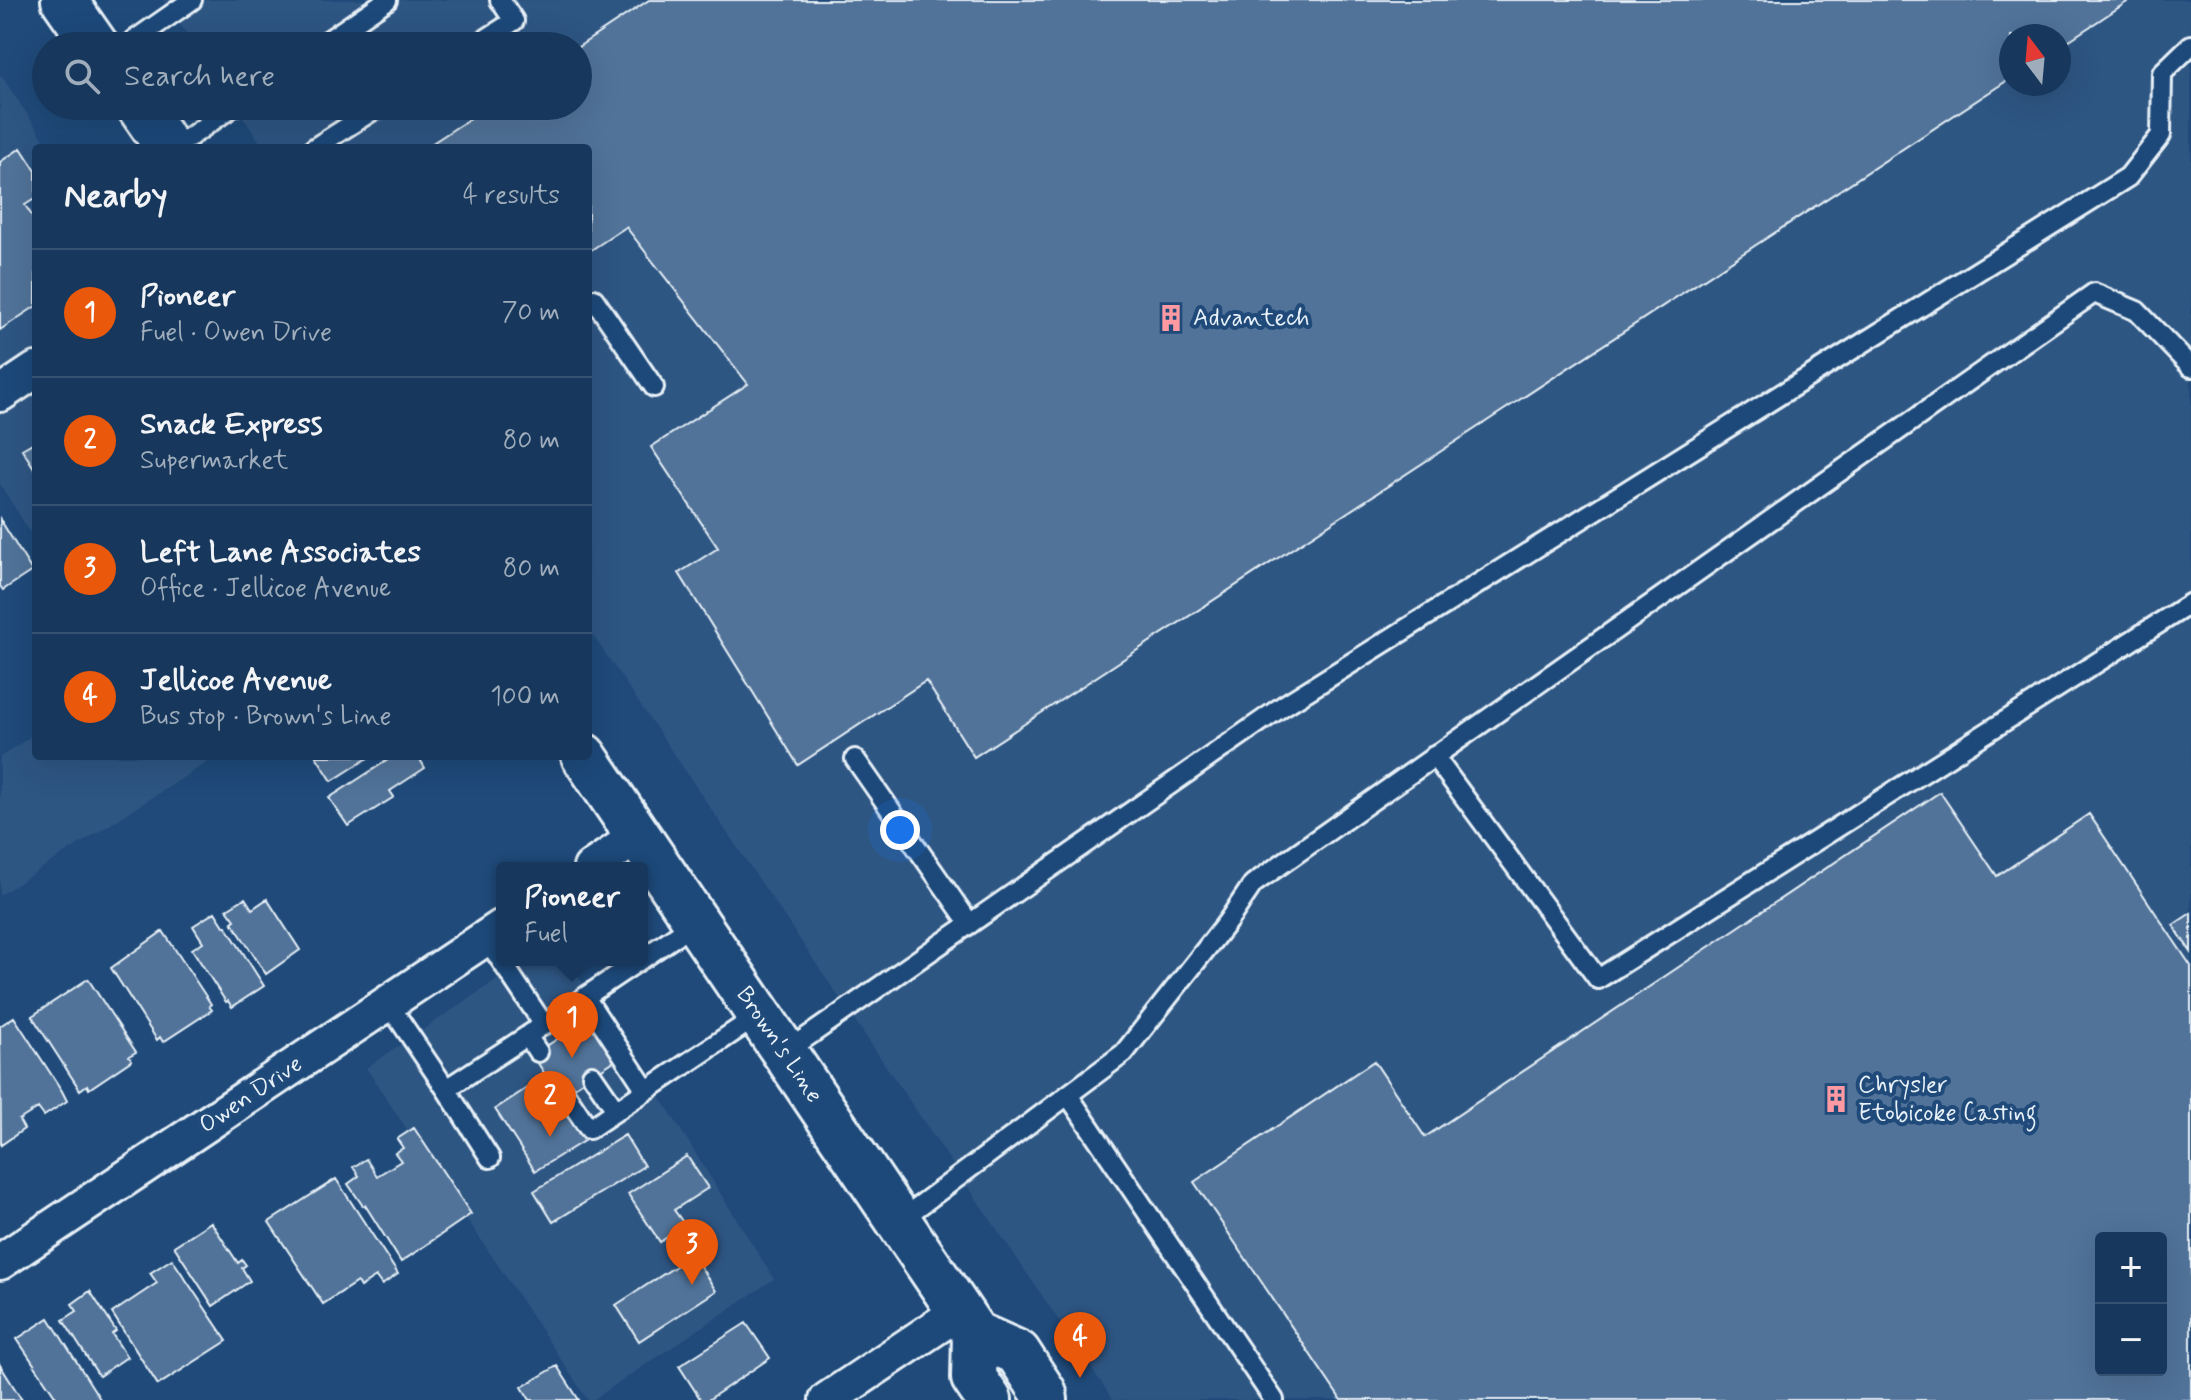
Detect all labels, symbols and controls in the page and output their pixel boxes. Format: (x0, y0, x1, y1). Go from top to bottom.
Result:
north arrow (1999, 24, 2071, 96)
search box (32, 32, 592, 120)
icon: search (60, 54, 104, 98)
text: Search here (124, 57, 275, 96)
text: Nearby (64, 174, 168, 219)
text: 4 results (463, 179, 560, 213)
text: Pioneer (140, 277, 235, 316)
text: 1 (84, 296, 96, 330)
text: 70 m (502, 296, 560, 330)
building icon: Advantech (1156, 303, 1186, 333)
place label: Advantech (1193, 303, 1310, 334)
text: Fuel · Owen Drive (140, 316, 332, 350)
text: Snack Express (140, 405, 323, 444)
text: 2 (84, 424, 96, 458)
text: 80 m (503, 424, 560, 458)
text: Supermarket (140, 444, 288, 478)
text: Left Lane Associates (140, 533, 421, 572)
text: 3 (84, 552, 96, 586)
text: 80 m (503, 552, 560, 586)
text: Office · Jellicoe Avenue (140, 572, 391, 606)
text: Jellicoe Avenue (140, 661, 332, 700)
text: 4 (82, 680, 98, 714)
text: 100 m (490, 680, 560, 714)
text: Bus stop · Brown's Line (140, 700, 392, 734)
your location (880, 810, 920, 850)
popup (496, 862, 648, 966)
text: Pioneer (524, 878, 620, 917)
text: Fuel (524, 917, 568, 951)
street label: Brown's Line (729, 981, 829, 1109)
pin: 1 (546, 992, 598, 1058)
street label: Owen Drive (193, 1049, 309, 1141)
place label: Chrysler Etobicoke Casting (1858, 1070, 2037, 1132)
pin: 2 (524, 1071, 576, 1137)
building icon: Chrysler Etobicoke Casting (1821, 1084, 1851, 1114)
pin: 3 (666, 1219, 718, 1285)
map controls (2095, 1232, 2167, 1376)
button: + (2095, 1232, 2167, 1304)
button: − (2095, 1304, 2167, 1376)
pin: 4 (1054, 1312, 1106, 1378)

